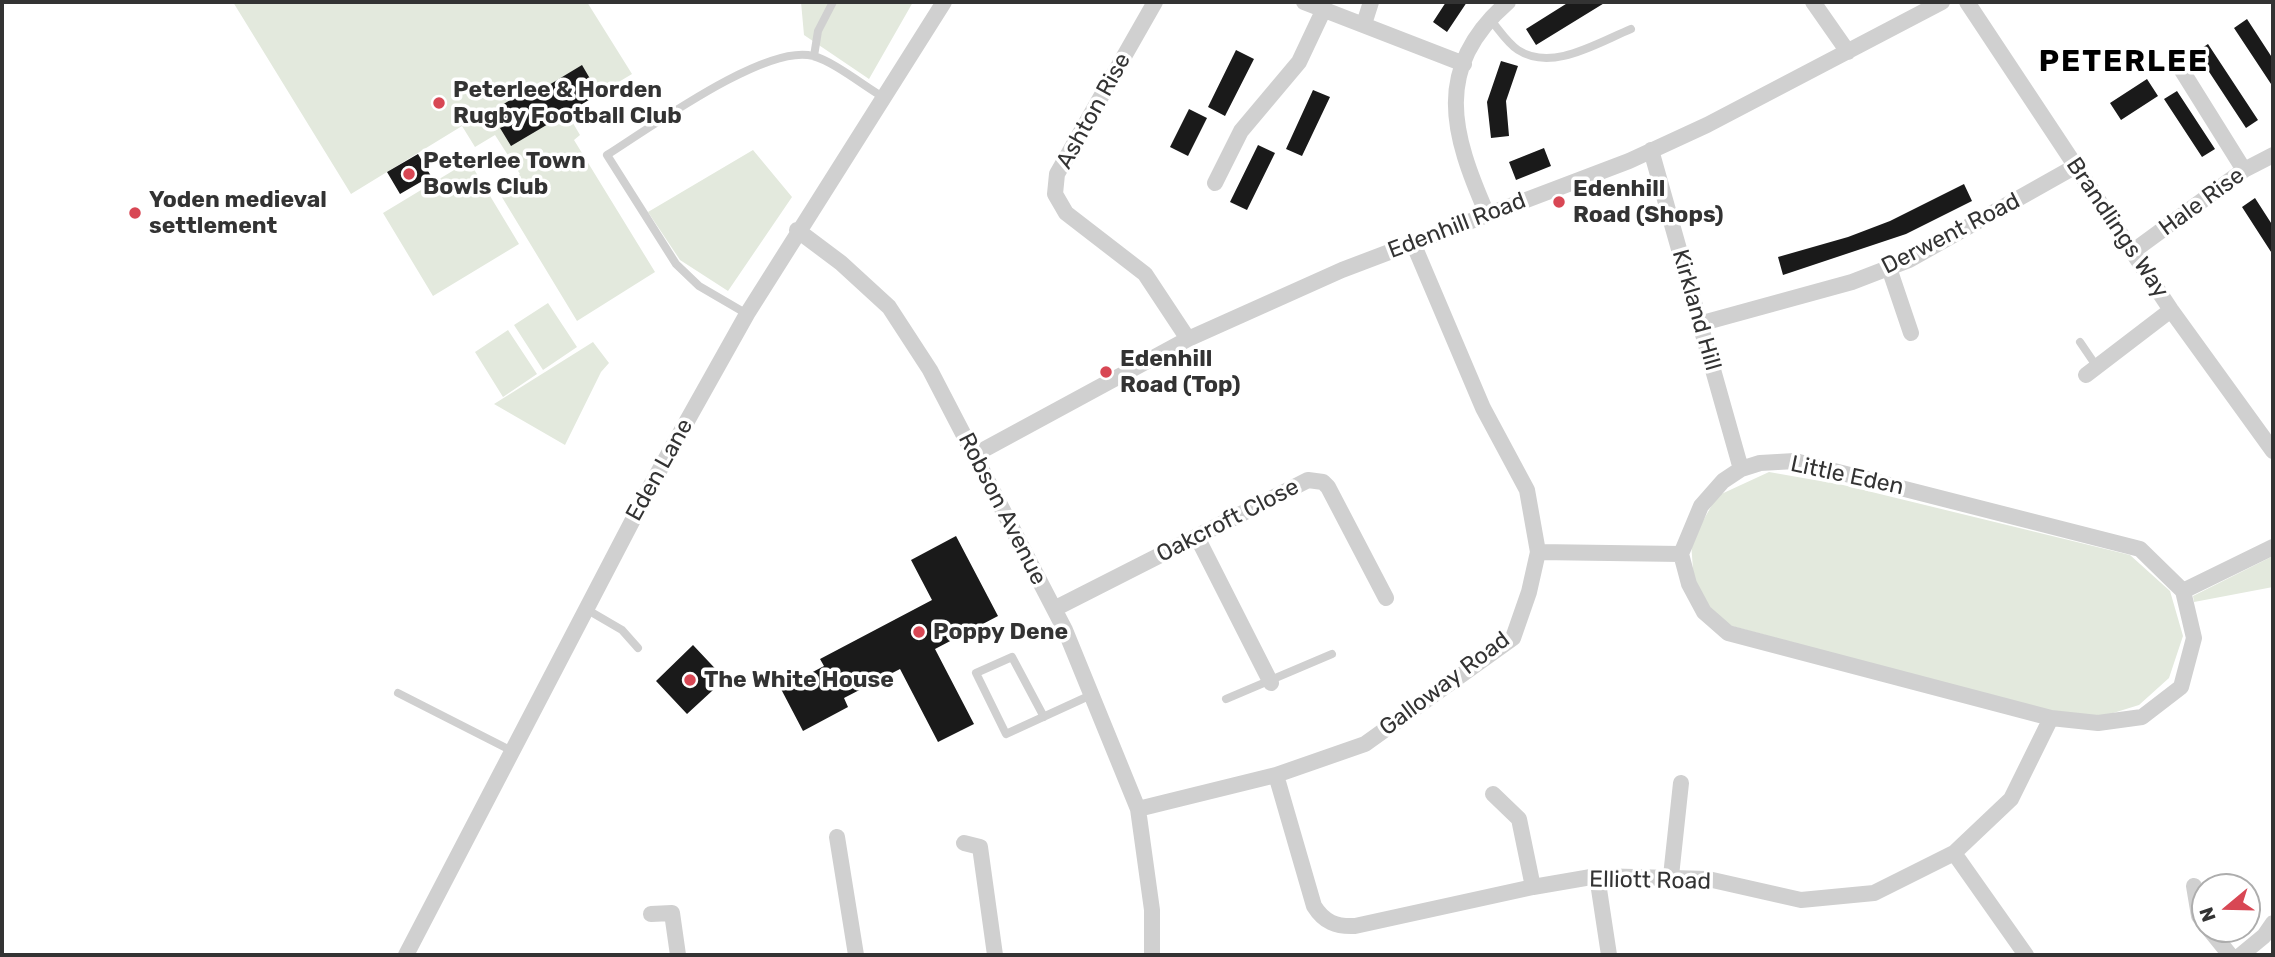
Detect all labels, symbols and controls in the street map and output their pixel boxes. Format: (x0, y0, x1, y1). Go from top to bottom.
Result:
district label: PETERLEE (2040, 44, 2208, 80)
street label: Ashton Rise (1051, 48, 1137, 174)
place label: Peterlee & Horden Rugby Football Club (453, 76, 682, 130)
marker: Peterlee & Horden Rugby Football Club (431, 95, 447, 111)
place label: Peterlee Town Bowls Club (423, 147, 586, 201)
street label: Brandlings Way (2060, 153, 2174, 303)
street label: Hale Rise (2154, 162, 2250, 242)
marker: Peterlee Town Bowls Club (401, 166, 417, 182)
place label: Edenhill Road (Shops) (1573, 175, 1724, 229)
place label: Yoden medieval settlement (149, 186, 327, 240)
street label: Edenhill Road (1384, 187, 1530, 265)
street label: Derwent Road (1877, 187, 2025, 281)
marker: Edenhill Road (Shops) (1551, 194, 1567, 210)
marker: Yoden medieval settlement (127, 205, 143, 221)
street label: Kirkland Hill (1666, 246, 1726, 374)
place label: Edenhill Road (Top) (1120, 345, 1241, 399)
marker: Edenhill Road (Top) (1098, 364, 1114, 380)
street label: Eden Lane (621, 414, 699, 526)
street label: Robson Avenue (952, 428, 1052, 590)
street label: Little Eden (1788, 451, 1906, 501)
street label: Oakcroft Close (1152, 473, 1304, 569)
place label: Poppy Dene (933, 618, 1068, 646)
marker: Poppy Dene (911, 624, 927, 640)
street label: Galloway Road (1374, 626, 1516, 742)
place label: The White House (704, 666, 894, 694)
marker: The White House (682, 672, 698, 688)
street label: Elliott Road (1589, 866, 1711, 896)
north arrow (2191, 873, 2261, 943)
text: N (2194, 904, 2221, 925)

